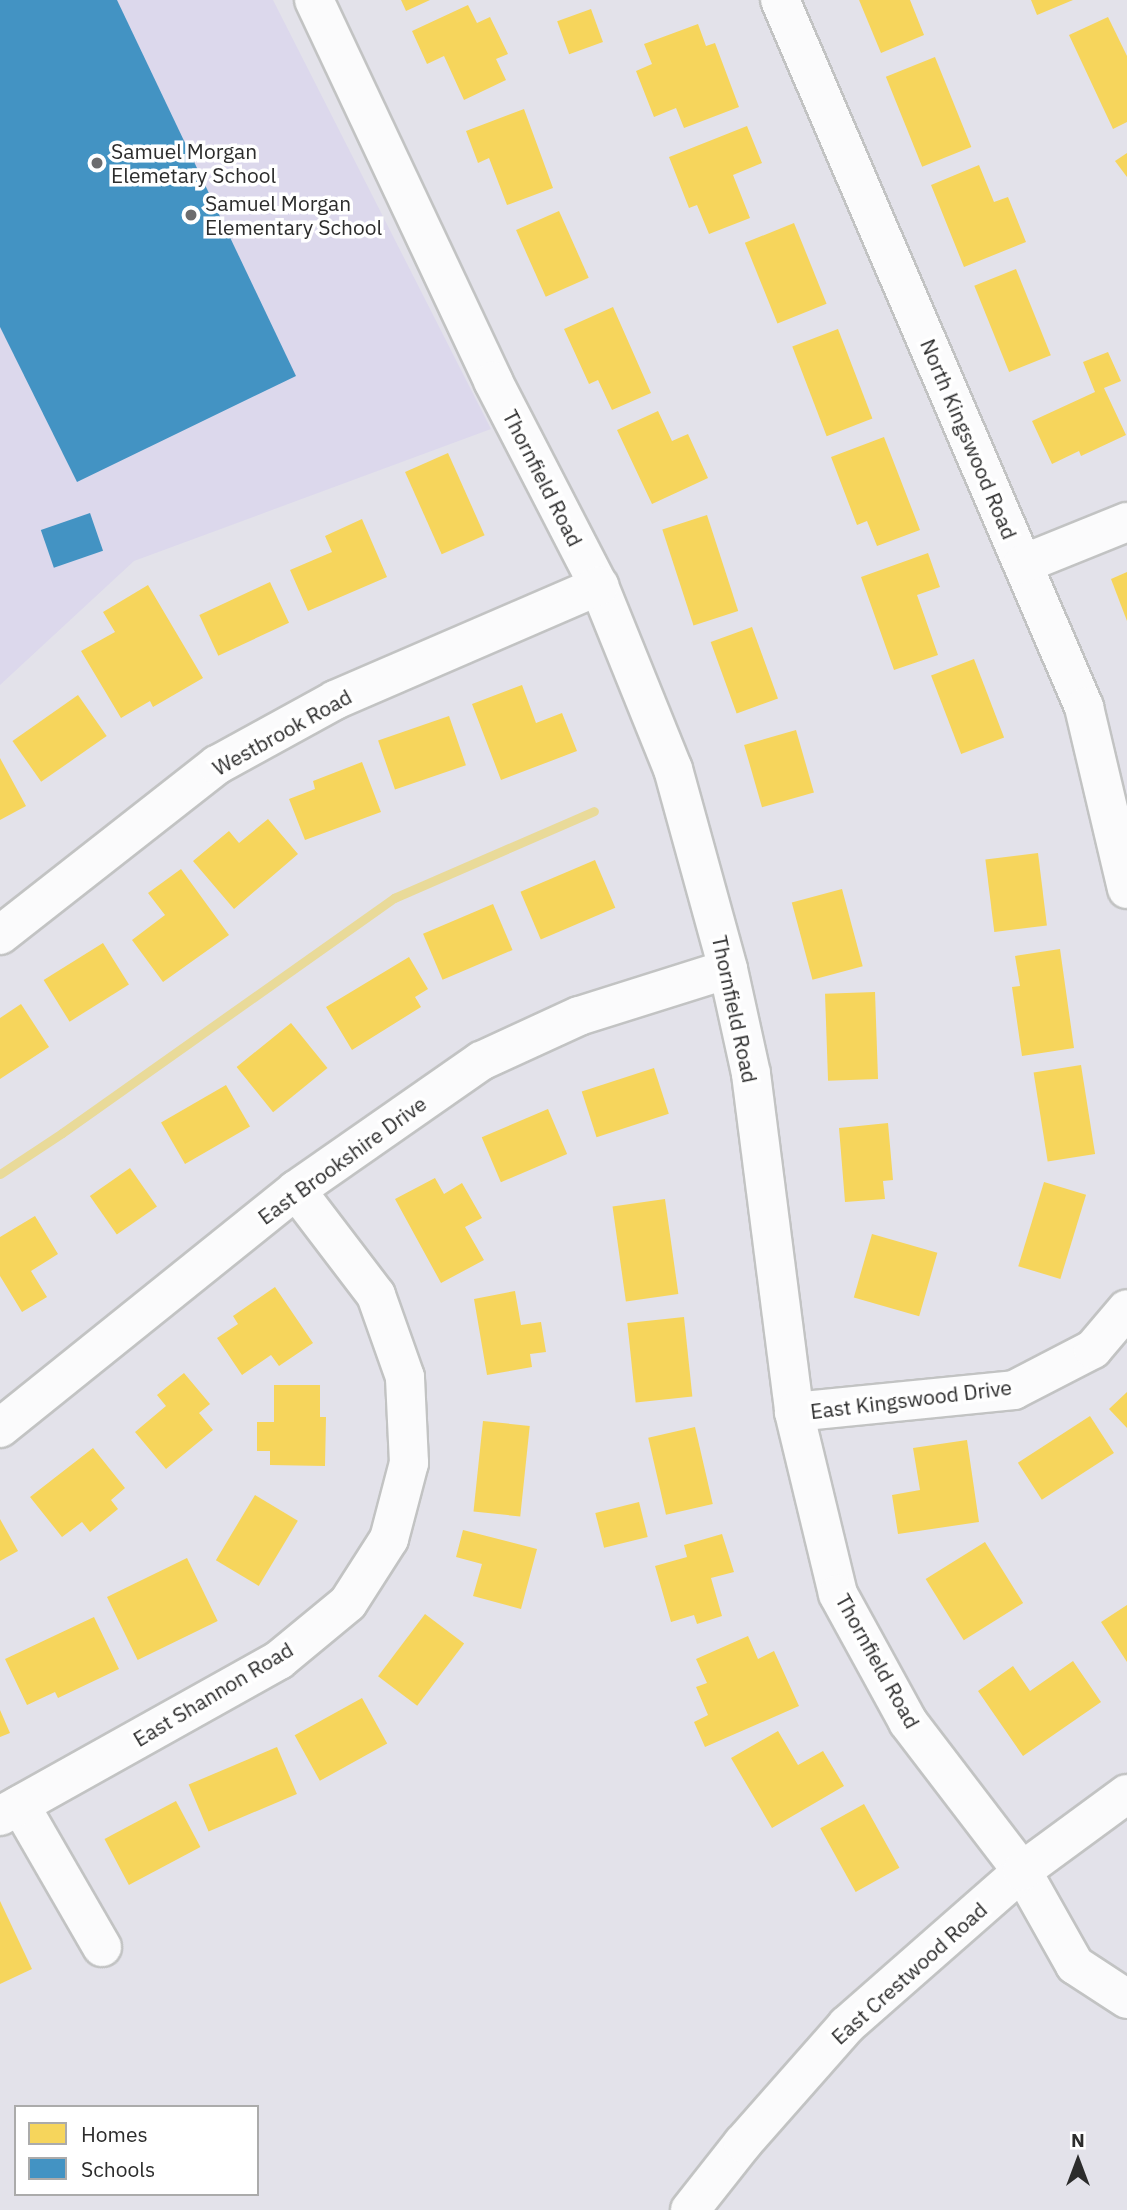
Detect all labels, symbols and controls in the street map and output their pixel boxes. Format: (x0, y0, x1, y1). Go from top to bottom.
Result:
place label: Samuel Morgan Elemetary School (111, 138, 276, 188)
marker: Samuel Morgan Elemetary School (89, 155, 105, 171)
place label: Samuel Morgan Elementary School (205, 190, 382, 240)
marker: Samuel Morgan Elementary School (183, 207, 199, 223)
street label: North Kingswood Road (915, 335, 1023, 543)
street label: Thornfield Road (498, 405, 588, 551)
street label: Westbrook Road (208, 683, 356, 781)
street label: Thornfield Road (707, 933, 763, 1085)
street label: East Brookshire Drive (253, 1091, 431, 1229)
street label: East Kingswood Drive (809, 1374, 1013, 1424)
street label: Thornfield Road (831, 1589, 925, 1733)
street label: East Shannon Road (129, 1636, 297, 1752)
street label: East Crestwood Road (826, 1897, 992, 2049)
legend (14, 2105, 259, 2196)
text: Homes (81, 2120, 148, 2148)
north arrow (1043, 2126, 1113, 2196)
text: N (1071, 2128, 1085, 2152)
text: Schools (81, 2155, 155, 2183)

